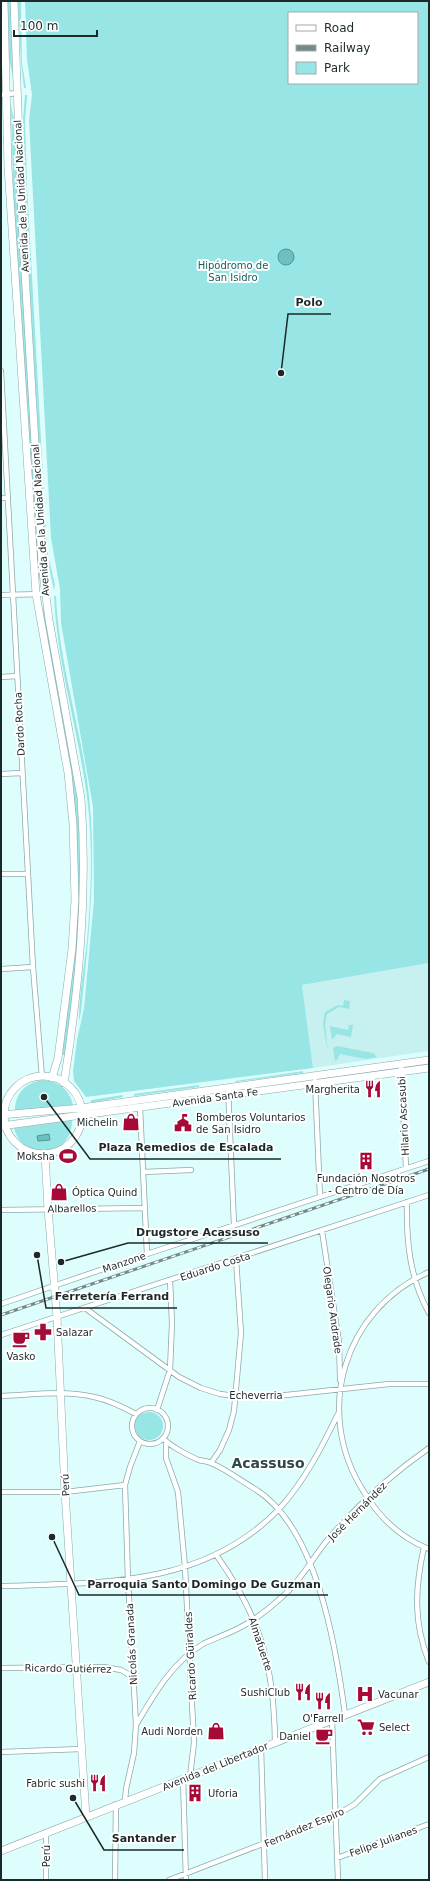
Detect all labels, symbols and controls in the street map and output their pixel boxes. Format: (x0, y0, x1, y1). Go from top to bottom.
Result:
scale bar (14, 12, 97, 38)
legend (288, 12, 418, 84)
text: 100 m (20, 19, 58, 33)
text: Road (324, 21, 354, 35)
text: Railway (324, 41, 370, 55)
text: Park (324, 61, 350, 75)
street label: Avenida de la Unidad Nacional (12, 120, 31, 272)
park label: Hipódromo de San Isidro (198, 260, 268, 283)
callout: Polo (288, 291, 331, 314)
text: Polo (296, 296, 323, 309)
street label: Avenida de la Unidad Nacional (30, 443, 51, 596)
street label: Dardo Rocha (12, 692, 27, 756)
street label: Hilario Ascasubi (396, 1076, 411, 1156)
restaurant icon: Margherita (363, 1079, 383, 1099)
place label: Margherita (306, 1084, 360, 1095)
street label: Avenida Santa Fe (171, 1086, 259, 1109)
shop icon: Michelin (121, 1112, 141, 1132)
place label: Bomberos Voluntarios de San Isidro (196, 1112, 306, 1135)
public building icon: Bomberos Voluntarios de San Isidro (173, 1113, 193, 1133)
place label: Michelin (77, 1117, 118, 1128)
callout: Plaza Remedios de Escalada (90, 1136, 281, 1159)
text: Plaza Remedios de Escalada (98, 1141, 274, 1154)
sports icon: Moksha (58, 1146, 78, 1166)
place label: Moksha (17, 1151, 55, 1162)
building icon: Fundación Nosotros - Centro de Día (356, 1151, 376, 1171)
place label: Fundación Nosotros - Centro de Día (317, 1173, 415, 1196)
shop icon: Óptica Quind (49, 1182, 69, 1202)
place label: Óptica Quind (72, 1186, 137, 1198)
street label: Albarellos (47, 1203, 97, 1214)
callout: Drugstore Acassuso (128, 1220, 268, 1243)
text: Drugstore Acassuso (136, 1226, 260, 1239)
street label: Manzone (101, 1250, 147, 1275)
street label: Eduardo Costa (179, 1250, 252, 1283)
street label: Olegario Andrade (321, 1266, 344, 1354)
callout: Ferretería Ferrand (46, 1285, 177, 1308)
text: Ferretería Ferrand (55, 1290, 169, 1303)
pharmacy icon: Salazar (33, 1322, 53, 1342)
place label: Salazar (56, 1327, 94, 1338)
cafe icon: Vasko (11, 1329, 31, 1349)
place label: Vasko (7, 1351, 35, 1362)
street label: Echeverria (229, 1390, 283, 1401)
district label: Acassuso (231, 1455, 305, 1471)
street label: Perú (59, 1474, 72, 1496)
street label: José Hernández (325, 1480, 389, 1543)
callout: Parroquia Santo Domingo De Guzman (79, 1572, 328, 1595)
text: Parroquia Santo Domingo De Guzman (87, 1578, 321, 1591)
street label: Nicolás Granada (124, 1603, 139, 1685)
street label: Ricardo Güiraldes (183, 1611, 198, 1700)
street label: Almafuerte (247, 1616, 274, 1672)
street label: Ricardo Gutiérrez (24, 1662, 112, 1675)
restaurant icon: SushiClub (293, 1682, 313, 1702)
hospital icon: Vacunar (355, 1684, 375, 1704)
place label: SushiClub (241, 1687, 290, 1698)
place label: Vacunar (378, 1689, 419, 1700)
restaurant icon: O'Farrell (313, 1691, 333, 1711)
place label: O'Farrell (302, 1713, 344, 1724)
supermarket icon: Select (356, 1717, 376, 1737)
shop icon: Audi Norden (206, 1721, 226, 1741)
place label: Select (379, 1722, 410, 1733)
place label: Audi Norden (141, 1726, 203, 1737)
cafe icon: Daniel (314, 1726, 334, 1746)
place label: Daniel (279, 1731, 311, 1742)
street label: Avenida del Libertador (161, 1740, 271, 1793)
restaurant icon: Fabric sushi (88, 1773, 108, 1793)
place label: Fabric sushi (26, 1778, 85, 1789)
building icon: Uforia (185, 1783, 205, 1803)
place label: Uforia (208, 1788, 238, 1799)
street label: Fernández Espiro (263, 1806, 346, 1849)
street label: Felipe Julianes (348, 1824, 419, 1859)
callout: Santander (104, 1827, 184, 1850)
text: Santander (112, 1832, 177, 1845)
street label: Perú (41, 1845, 52, 1867)

